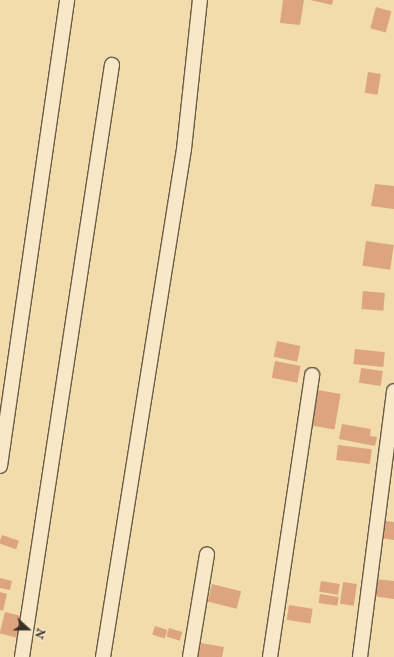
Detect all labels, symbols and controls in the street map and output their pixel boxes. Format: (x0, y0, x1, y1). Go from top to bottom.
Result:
north arrow (8, 609, 48, 649)
text: N (32, 627, 48, 640)

